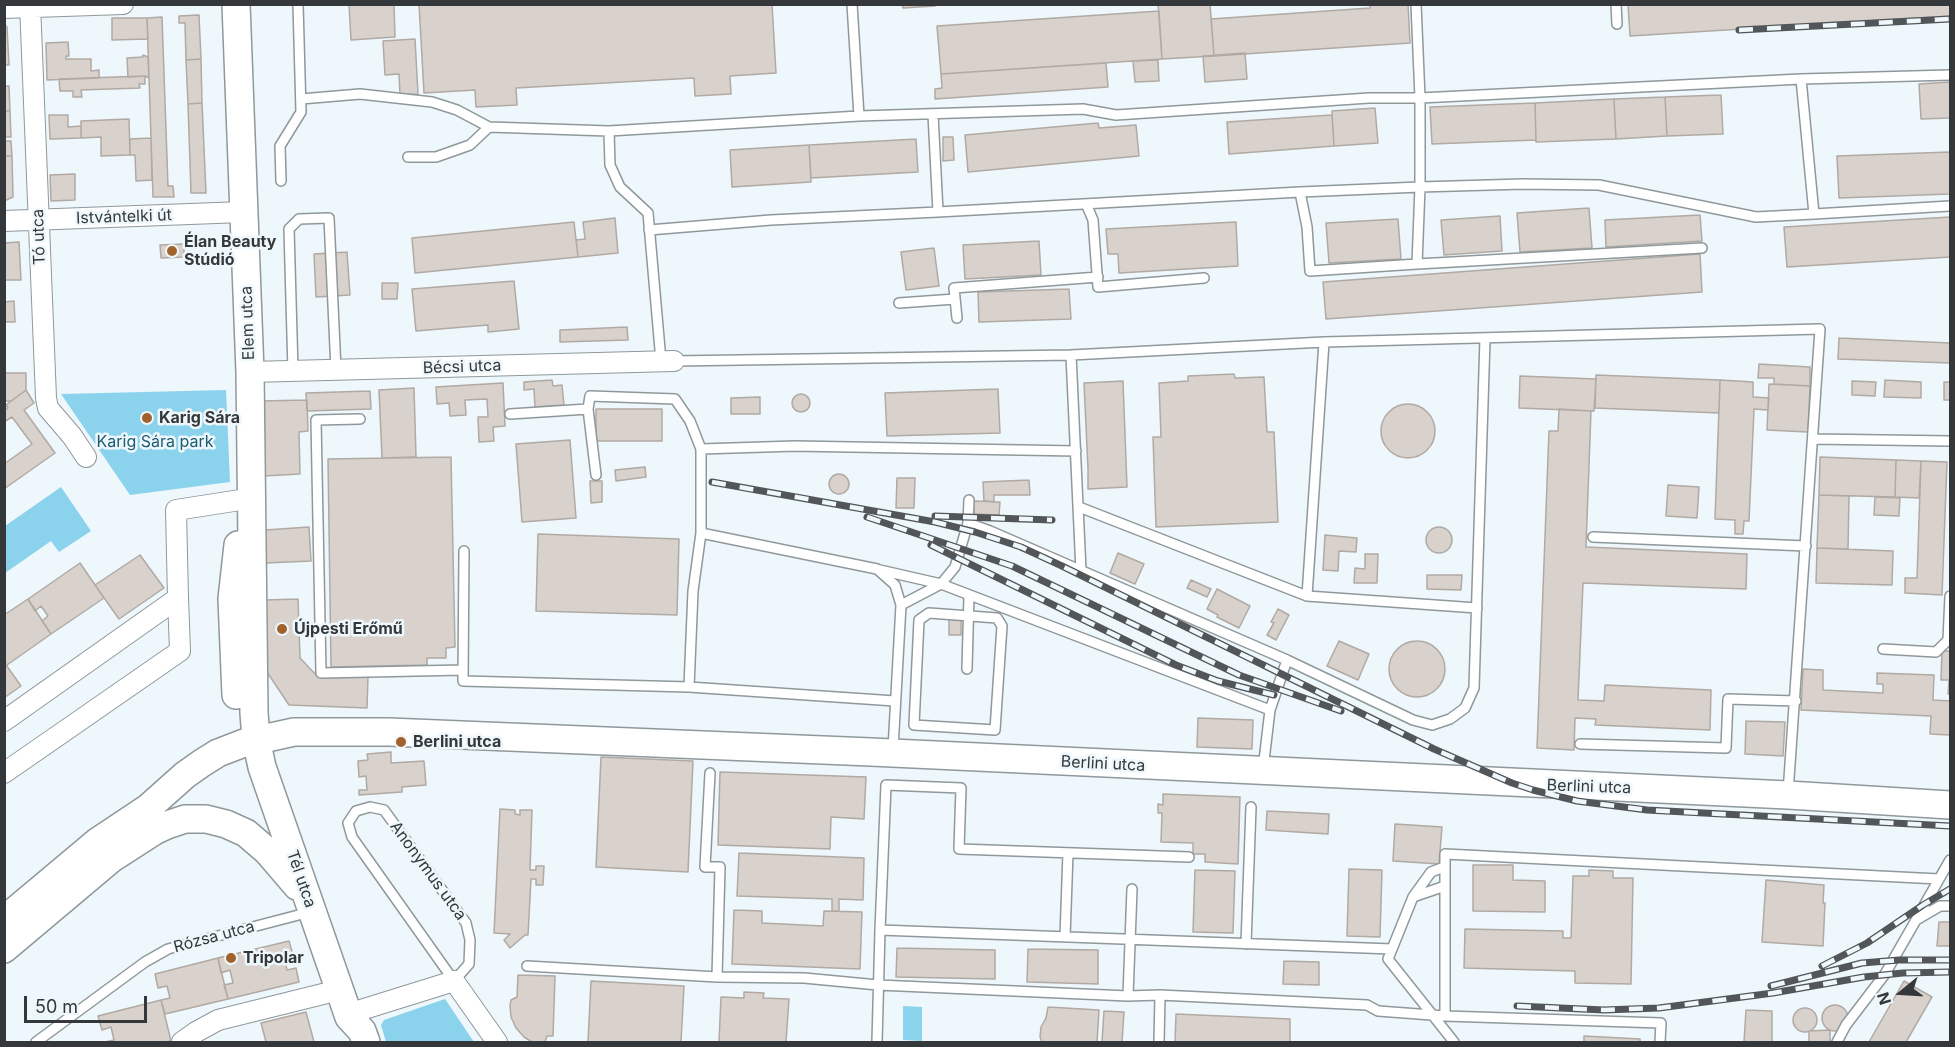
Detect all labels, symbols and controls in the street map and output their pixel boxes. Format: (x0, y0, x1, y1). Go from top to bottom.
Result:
street label: Istvántelki út (76, 206, 172, 228)
street label: Tó utca (28, 209, 50, 265)
place label: Élan Beauty Stúdió (184, 232, 276, 270)
marker: Élan Beauty Stúdió (165, 244, 179, 258)
street label: Elem utca (237, 286, 259, 360)
street label: Bécsi utca (422, 356, 502, 378)
place label: Karig Sára (159, 408, 240, 428)
marker: Karig Sára (140, 411, 154, 425)
park label: Karig Sára park (97, 432, 213, 452)
place label: Újpesti Erőmű (294, 619, 403, 639)
marker: Újpesti Erőmű (275, 622, 289, 636)
place label: Berlini utca (413, 732, 501, 752)
marker: Berlini utca (394, 735, 408, 749)
street label: Berlini utca (1060, 752, 1146, 776)
street label: Berlini utca (1546, 776, 1632, 798)
street label: Anonymus utca (386, 818, 470, 924)
street label: Tél utca (282, 848, 320, 910)
street label: Rózsa utca (171, 917, 257, 957)
place label: Tripolar (243, 948, 304, 968)
marker: Tripolar (224, 951, 238, 965)
north arrow (1871, 963, 1931, 1023)
scale bar (27, 984, 150, 1022)
text: N (1872, 990, 1895, 1007)
text: 50 m (35, 996, 78, 1017)

